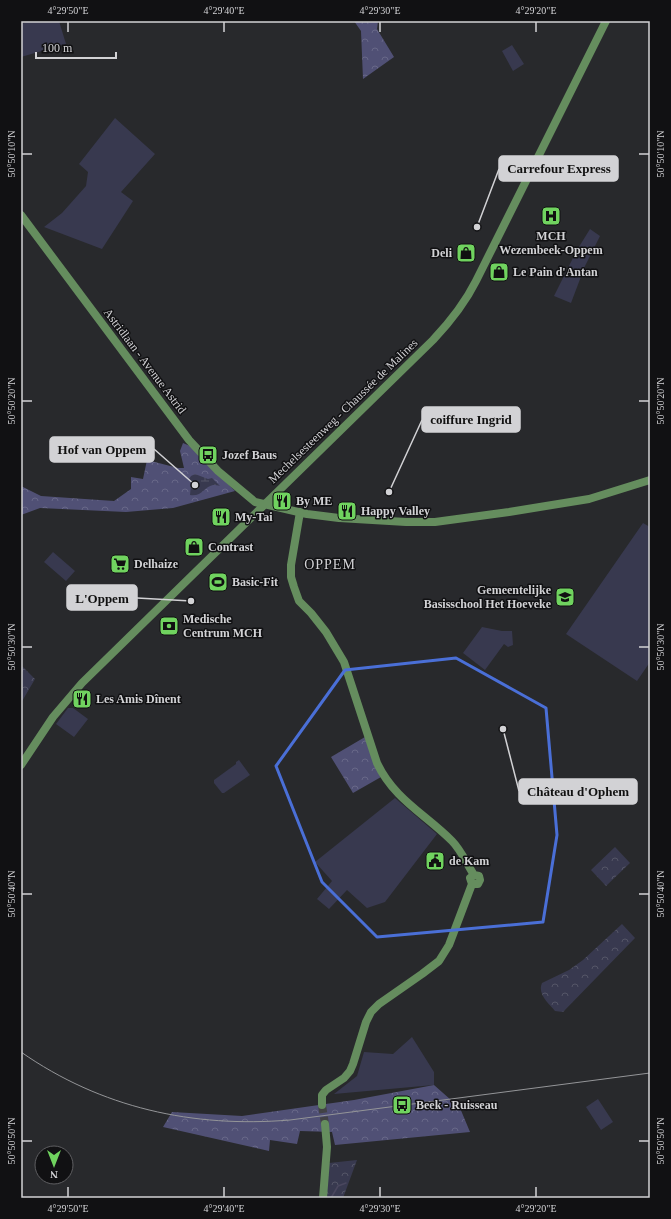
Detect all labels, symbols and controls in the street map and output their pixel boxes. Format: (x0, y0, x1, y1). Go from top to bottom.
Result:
text: 4°29'50"E (48, 5, 89, 16)
text: 4°29'40"E (204, 5, 245, 16)
text: 4°29'30"E (360, 5, 401, 16)
text: 4°29'20"E (516, 5, 557, 16)
scale bar (36, 34, 116, 60)
text: 100 m (42, 41, 73, 55)
text: 50°50'10"N (6, 130, 17, 178)
text: 50°50'10"N (655, 130, 666, 178)
callout: Carrefour Express (499, 156, 618, 181)
text: Carrefour Express (507, 161, 611, 176)
hospital icon: MCH Wezembeek-Oppem (540, 205, 562, 227)
place label: MCH Wezembeek-Oppem (499, 229, 603, 257)
shop icon: Deli (455, 242, 477, 264)
place label: Deli (431, 246, 453, 260)
shop icon: Le Pain d'Antan (488, 261, 510, 283)
place label: Le Pain d'Antan (513, 265, 598, 279)
street label: Astridlaan - Avenue Astrid (101, 306, 189, 416)
street label: Mechelsesteenweg - Chaussée de Malines (266, 336, 421, 486)
text: 50°50'20"N (6, 377, 17, 425)
text: 50°50'20"N (655, 377, 666, 425)
callout: coiffure Ingrid (422, 407, 520, 432)
text: coiffure Ingrid (430, 412, 513, 427)
callout: Hof van Oppem (50, 437, 154, 462)
text: Hof van Oppem (58, 442, 147, 457)
bus stop icon: Jozef Baus (197, 444, 219, 466)
place label: Jozef Baus (222, 448, 277, 462)
restaurant icon: By ME (271, 490, 293, 512)
place label: By ME (296, 494, 332, 508)
restaurant icon: Happy Valley (336, 500, 358, 522)
place label: Happy Valley (361, 504, 430, 518)
restaurant icon: My-Tai (210, 506, 232, 528)
place label: My-Tai (235, 510, 273, 524)
shop icon: Contrast (183, 536, 205, 558)
place label: Contrast (208, 540, 253, 554)
supermarket icon: Delhaize (109, 553, 131, 575)
place label: Delhaize (134, 557, 179, 571)
district label: OPPEM (304, 557, 356, 572)
sports icon: Basic-Fit (207, 571, 229, 593)
place label: Basic-Fit (232, 575, 278, 589)
place label: Gemeentelijke Basisschool Het Hoeveke (424, 583, 552, 611)
callout: L'Oppem (67, 585, 137, 610)
school or university icon: Gemeentelijke Basisschool Het Hoeveke (554, 586, 576, 608)
text: L'Oppem (75, 591, 129, 606)
place label: Medische Centrum MCH (183, 612, 263, 640)
bank icon: Medische Centrum MCH (158, 615, 180, 637)
text: 50°50'30"N (6, 623, 17, 671)
text: 50°50'30"N (655, 623, 666, 671)
restaurant icon: Les Amis Dînent (71, 688, 93, 710)
place label: Les Amis Dînent (96, 692, 181, 706)
callout: Château d'Ophem (519, 779, 637, 804)
text: Château d'Ophem (527, 784, 629, 799)
public building icon: de Kam (424, 850, 446, 872)
place label: de Kam (449, 854, 489, 868)
text: 50°50'40"N (6, 870, 17, 918)
text: 50°50'40"N (655, 870, 666, 918)
bus stop icon: Beek - Ruisseau (391, 1094, 413, 1116)
place label: Beek - Ruisseau (416, 1098, 498, 1112)
text: 50°50'50"N (6, 1117, 17, 1165)
text: 50°50'50"N (655, 1117, 666, 1165)
north arrow (34, 1145, 74, 1185)
text: N (50, 1169, 58, 1181)
text: 4°29'50"E (48, 1203, 89, 1214)
text: 4°29'40"E (204, 1203, 245, 1214)
text: 4°29'30"E (360, 1203, 401, 1214)
text: 4°29'20"E (516, 1203, 557, 1214)

